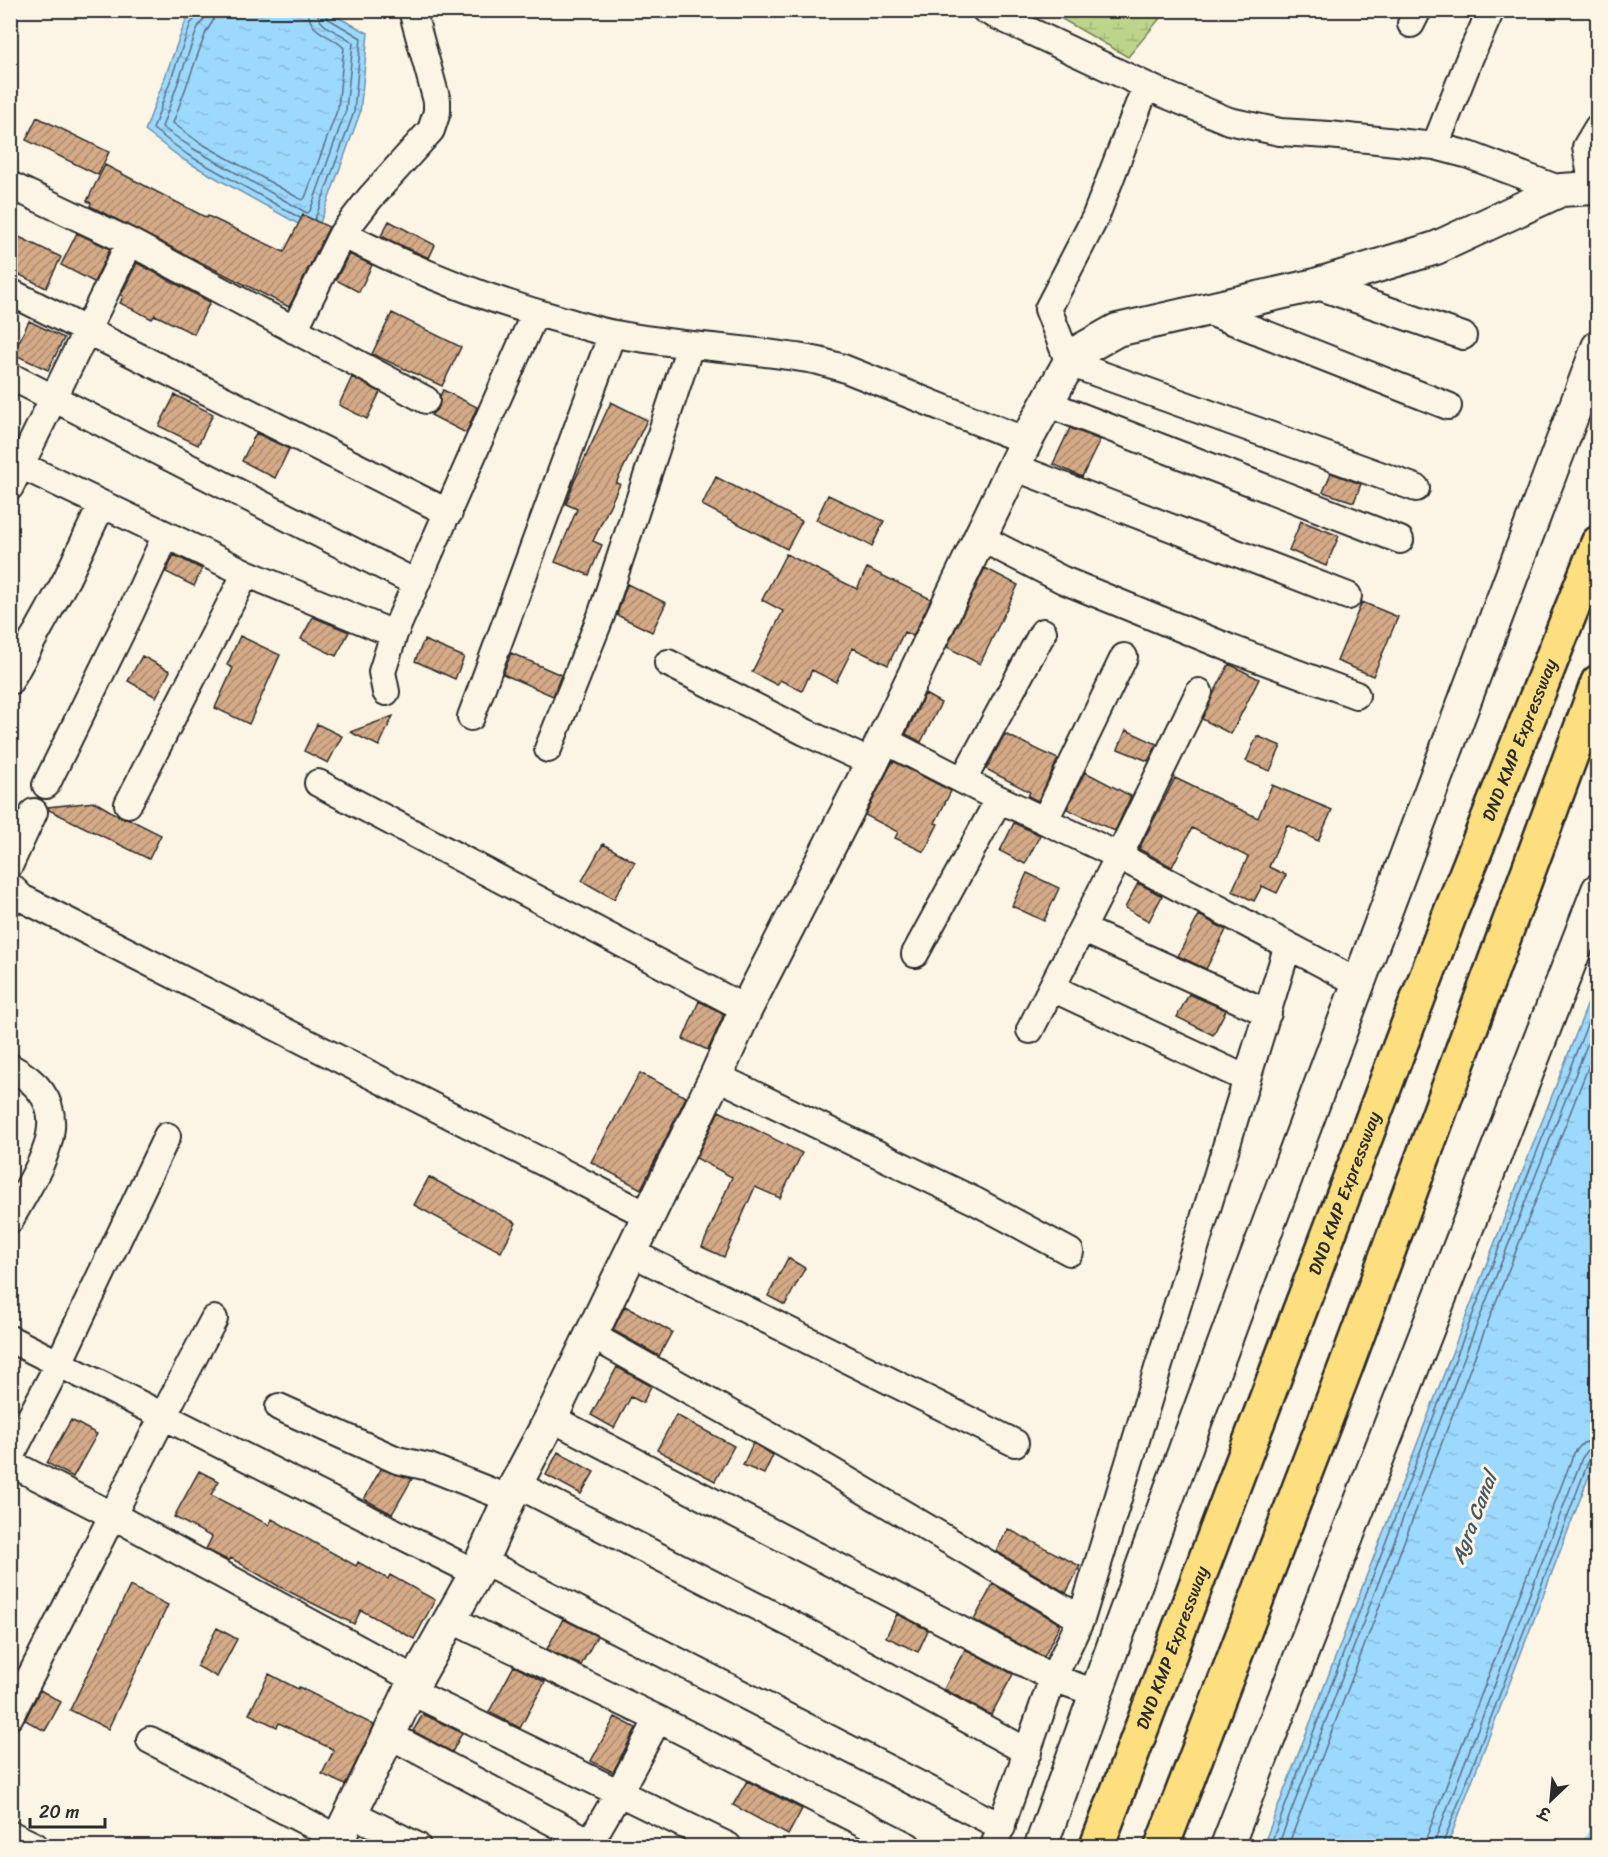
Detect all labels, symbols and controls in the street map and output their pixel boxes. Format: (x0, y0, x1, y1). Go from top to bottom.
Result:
street label: DND KMP Expressway (1473, 653, 1567, 826)
street label: DND KMP Expressway (1299, 1106, 1390, 1280)
water label: Agra Canal (1440, 1463, 1509, 1570)
street label: DND KMP Expressway (1126, 1561, 1218, 1734)
north arrow (1521, 1770, 1581, 1830)
scale bar (30, 1791, 105, 1829)
text: 20 m (39, 1796, 79, 1828)
text: उ (1532, 1797, 1558, 1829)

